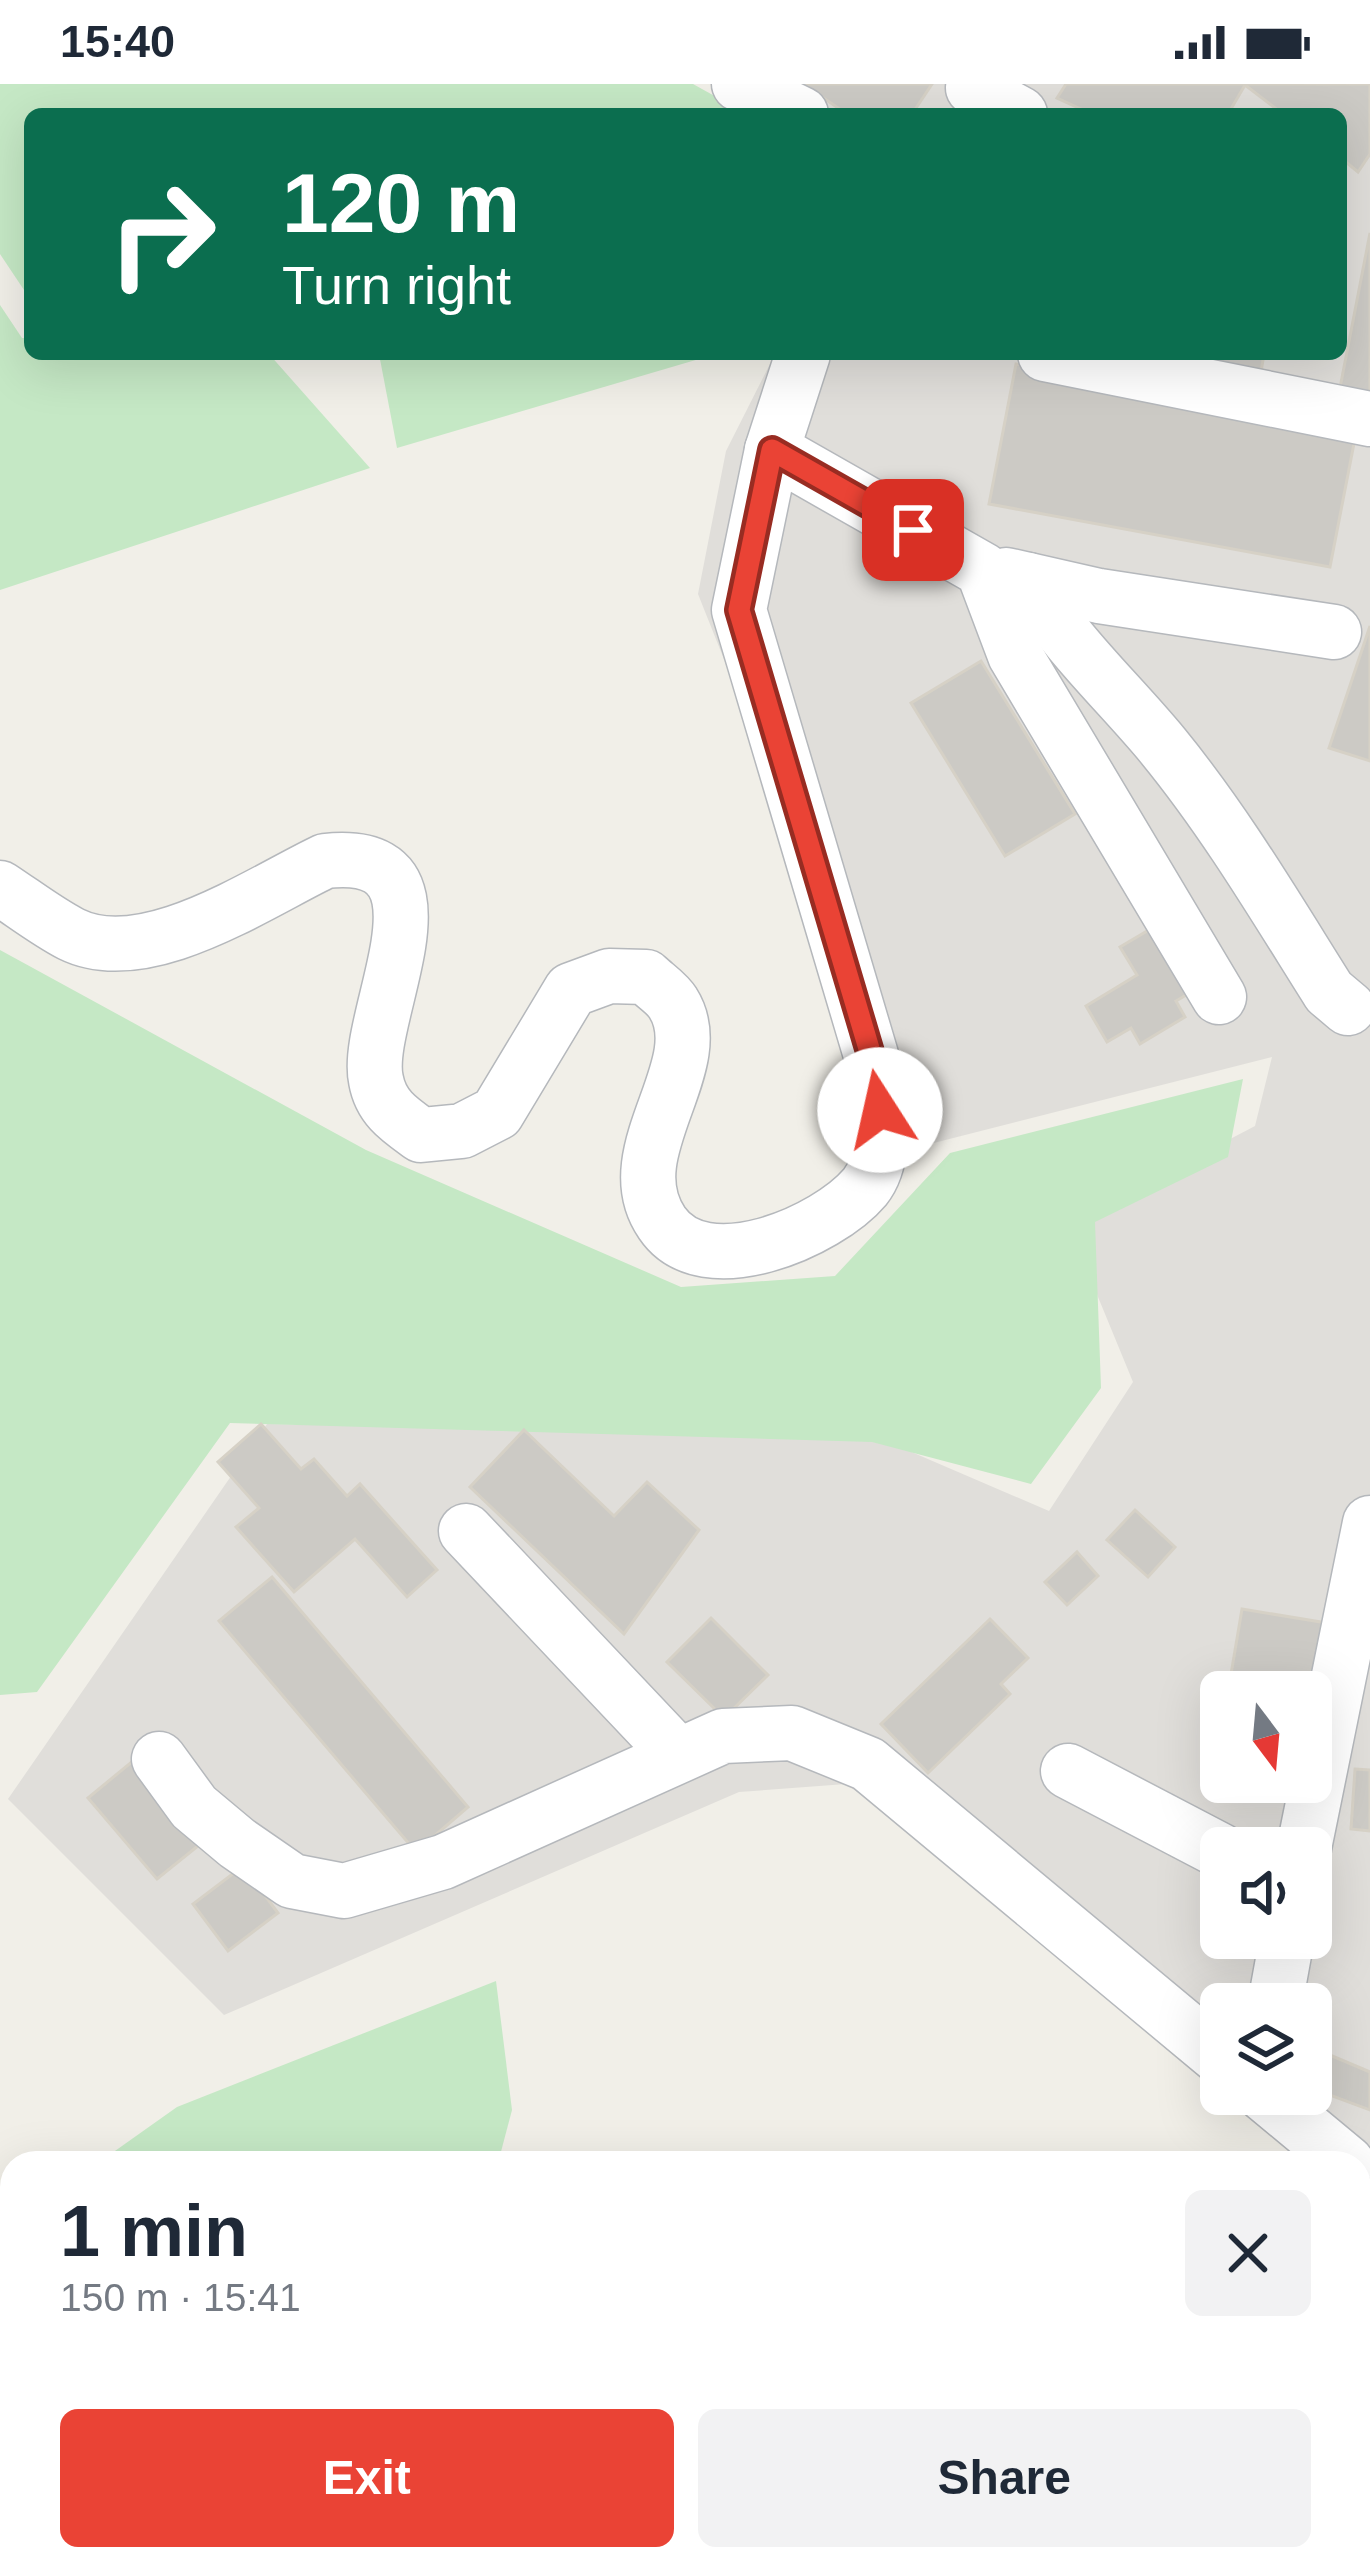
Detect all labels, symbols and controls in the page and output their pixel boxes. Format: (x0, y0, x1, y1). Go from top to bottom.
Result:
text: 15:40 (60, 16, 175, 67)
icon: right (84, 156, 240, 312)
text: 120 m (282, 156, 520, 250)
text: Turn right (282, 255, 511, 315)
pin (862, 479, 964, 581)
icon: arrive (880, 497, 946, 563)
position arrow (817, 1047, 943, 1173)
north arrow (1200, 1671, 1332, 1803)
map controls (1200, 1671, 1332, 2115)
button: sound (1200, 1827, 1332, 1959)
button: layers (1200, 1983, 1332, 2115)
button: close (1185, 2190, 1311, 2316)
text: 1 min (60, 2191, 248, 2271)
text: 150 m · 15:41 (60, 2276, 301, 2319)
button: Exit (60, 2409, 674, 2547)
button: Share (698, 2409, 1311, 2547)

